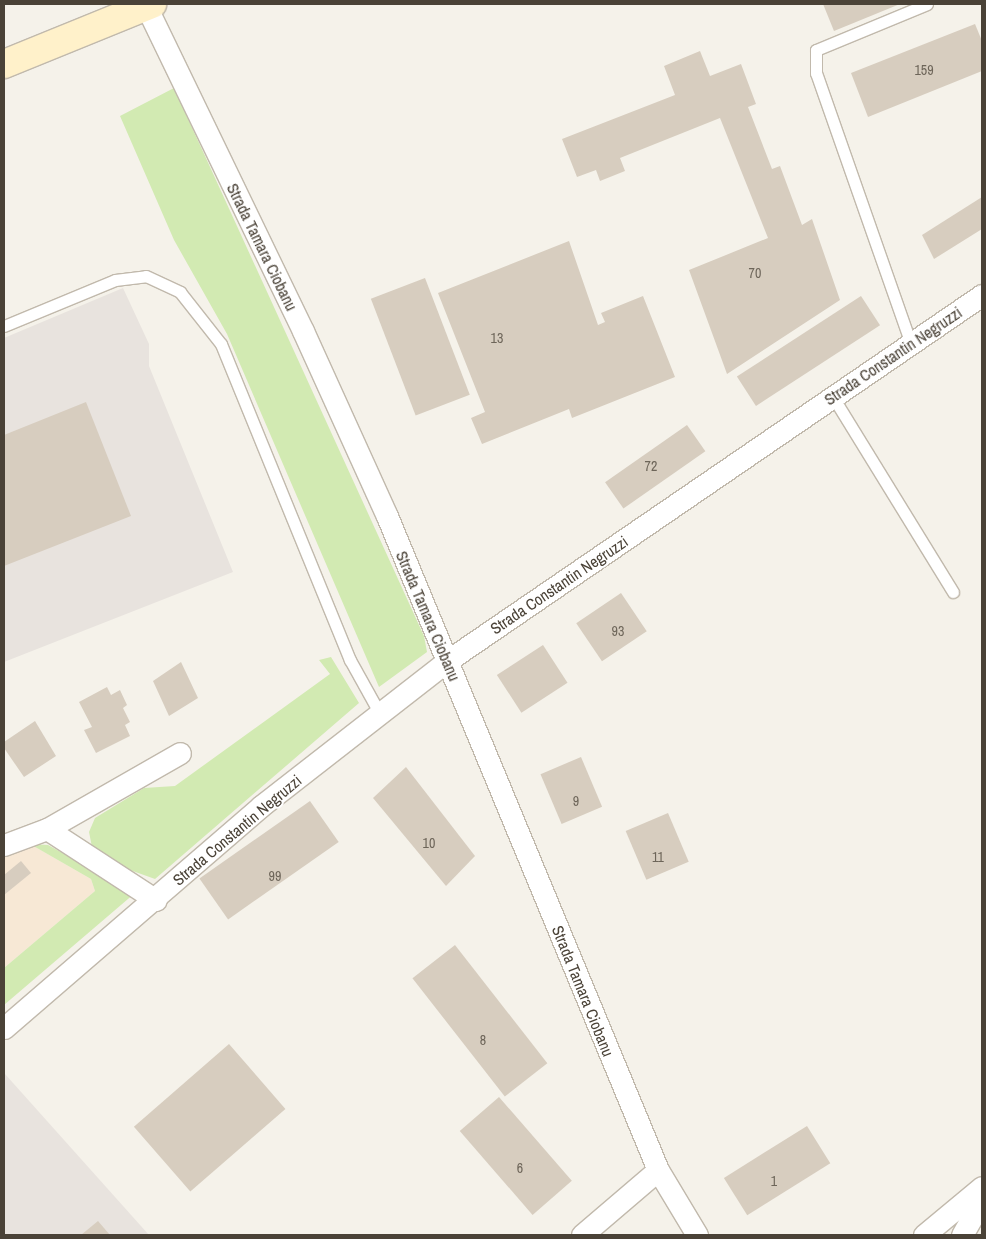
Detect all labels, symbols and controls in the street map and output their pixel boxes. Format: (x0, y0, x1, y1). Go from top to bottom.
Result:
house number: 159 (914, 62, 934, 78)
street label: Strada Tamara Ciobanu (223, 180, 301, 314)
house number: 70 (749, 265, 761, 281)
street label: Strada Constantin Negruzzi (821, 303, 965, 409)
house number: 13 (491, 330, 503, 346)
house number: 72 (645, 458, 657, 474)
street label: Strada Constantin Negruzzi (487, 532, 631, 638)
street label: Strada Tamara Ciobanu (392, 548, 464, 684)
house number: 93 (612, 623, 624, 639)
street label: Strada Constantin Negruzzi (169, 771, 305, 889)
house number: 9 (573, 793, 579, 809)
house number: 10 (423, 835, 435, 851)
house number: 11 (652, 849, 664, 865)
house number: 99 (269, 868, 281, 884)
street label: Strada Tamara Ciobanu (548, 923, 618, 1059)
house number: 8 (480, 1032, 486, 1048)
house number: 6 (517, 1160, 523, 1176)
house number: 1 (771, 1173, 777, 1189)

